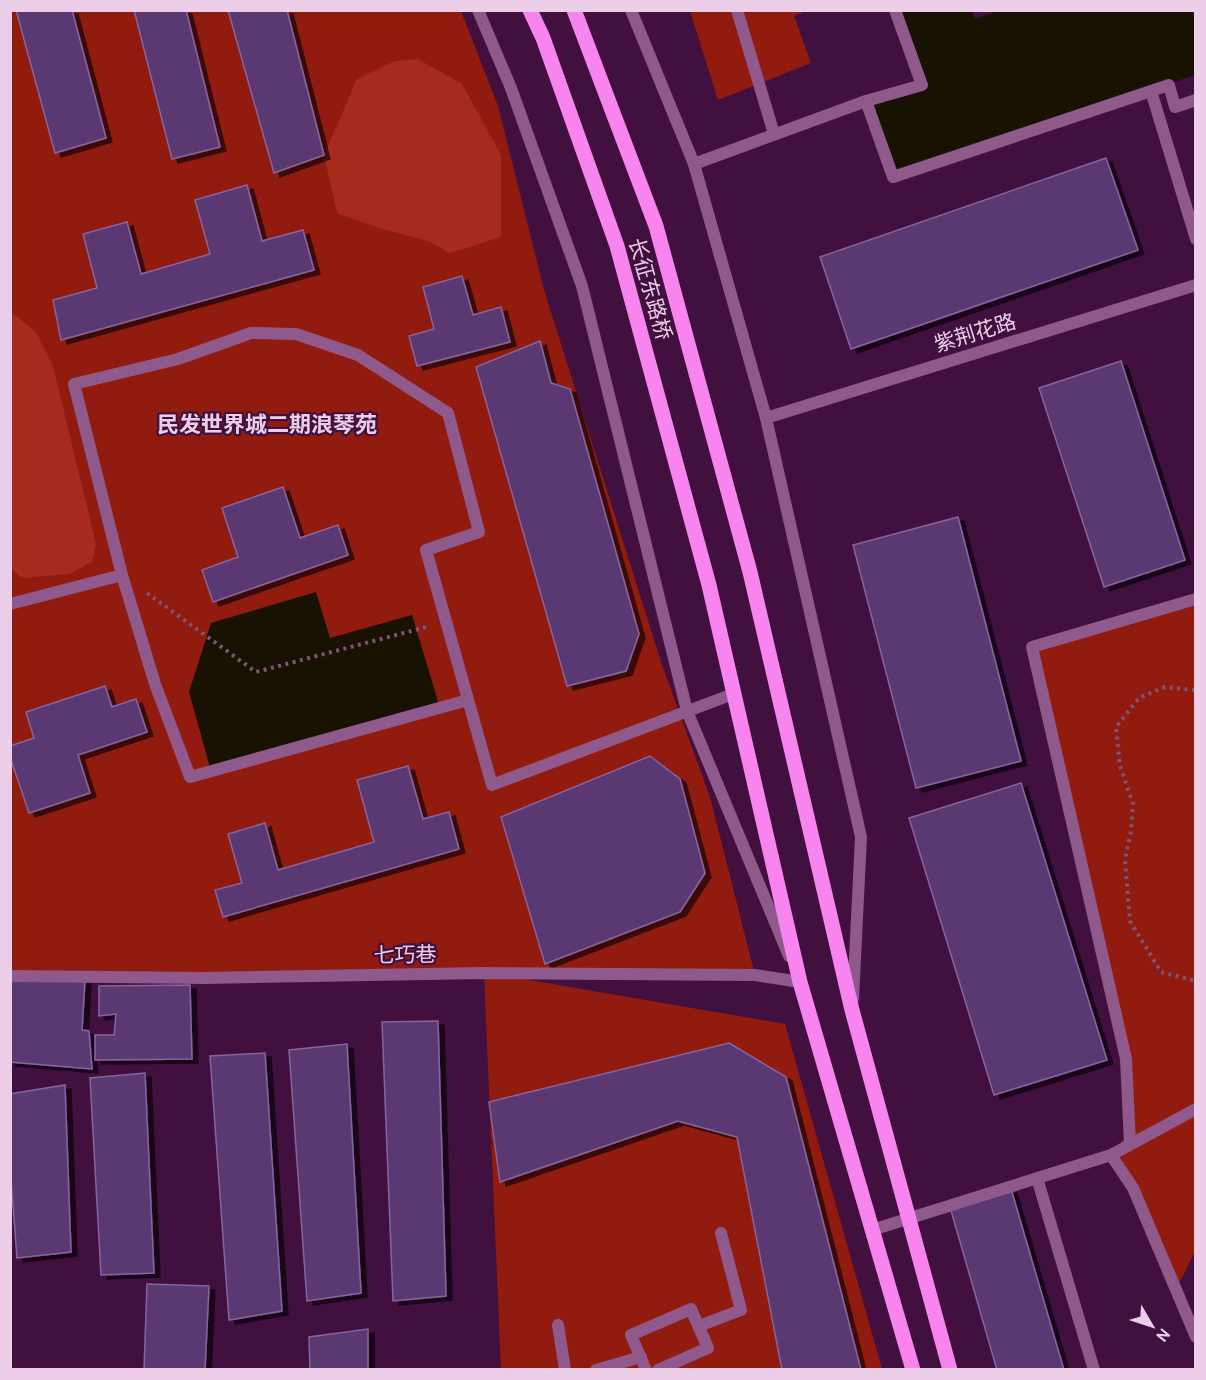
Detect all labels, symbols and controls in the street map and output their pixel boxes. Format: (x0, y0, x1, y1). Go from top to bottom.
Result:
street label: 长征东路桥 (621, 235, 676, 344)
street label: 紫荆花路 (931, 309, 1020, 360)
district label: 民发·世界城二期浪琴苑 (157, 413, 377, 440)
street label: 七巧巷 (373, 942, 437, 971)
north arrow (1122, 1296, 1182, 1356)
text: N (1151, 1323, 1173, 1345)

